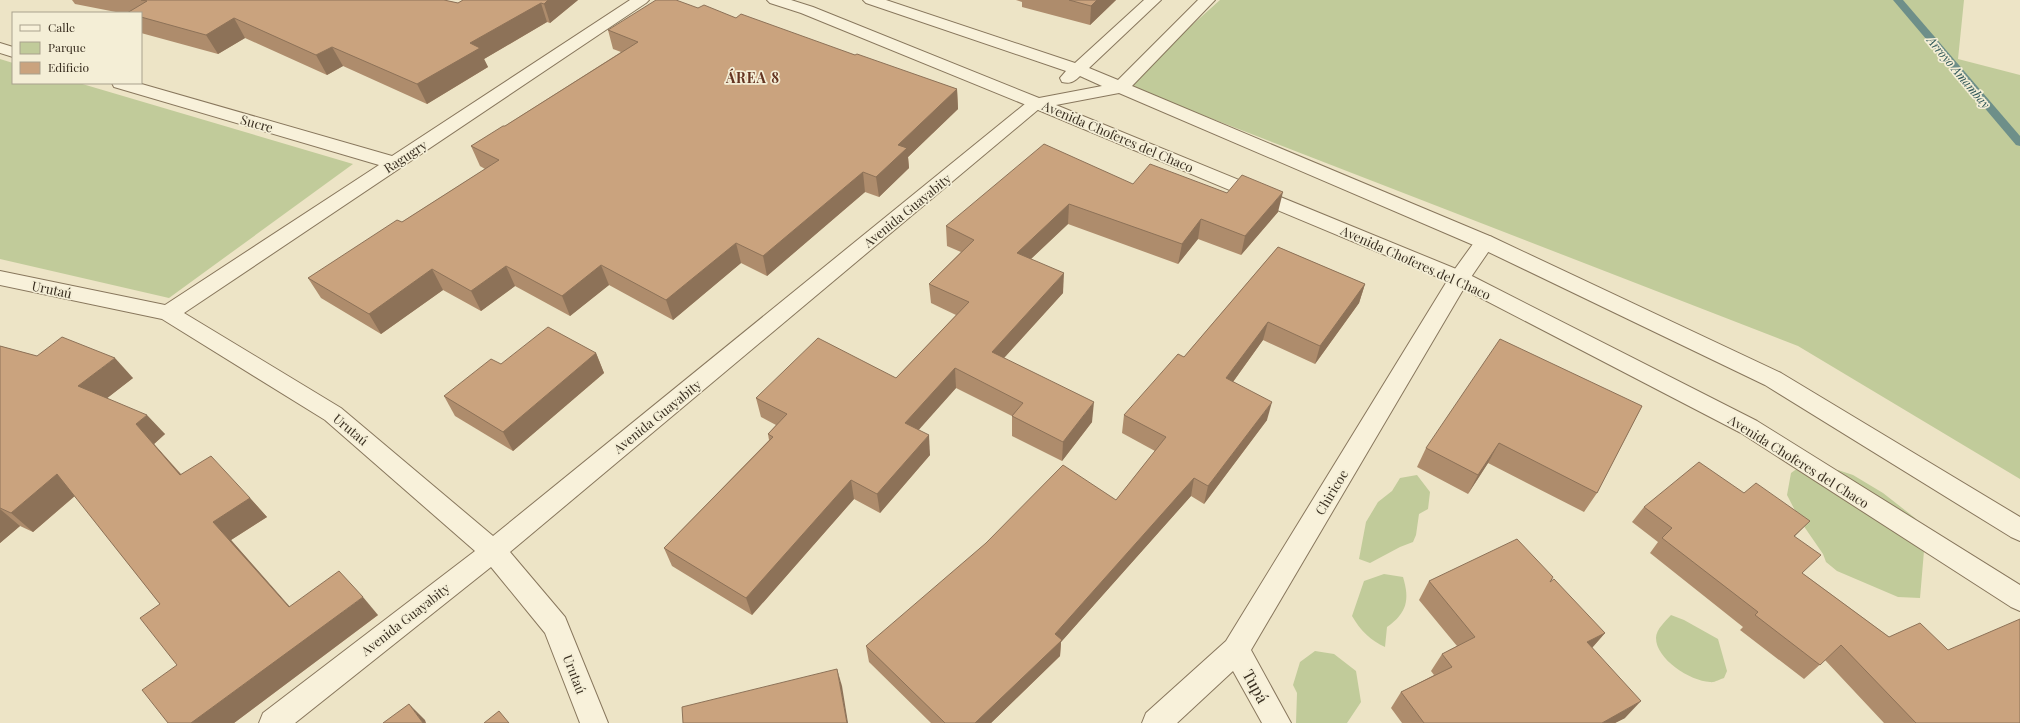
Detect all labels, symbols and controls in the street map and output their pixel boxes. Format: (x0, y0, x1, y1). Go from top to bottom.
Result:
legend (12, 12, 142, 84)
text: Calle (48, 19, 75, 35)
water label: Arroyo Amambay (1923, 31, 1994, 112)
text: Parque (48, 39, 86, 55)
text: Edificio (48, 59, 90, 75)
district label: ÁREA 8 (725, 68, 780, 87)
street label: Avenida Choferes del Chaco (1039, 96, 1196, 176)
street label: Sucre (239, 110, 276, 136)
street label: Ragugry (380, 135, 430, 176)
street label: Avenida Guayabity (859, 169, 955, 251)
street label: Avenida Choferes del Chaco (1337, 221, 1494, 303)
street label: Urutaú (30, 276, 74, 302)
street label: Avenida Guayabity (609, 375, 705, 457)
street label: Urutaú (330, 409, 372, 449)
street label: Avenida Choferes del Chaco (1725, 410, 1873, 511)
street label: Chiricoe (1311, 466, 1351, 518)
street label: Avenida Guayabity (356, 579, 453, 660)
street label: Urutaú (560, 652, 590, 696)
street label: Tupá (1238, 665, 1274, 707)

